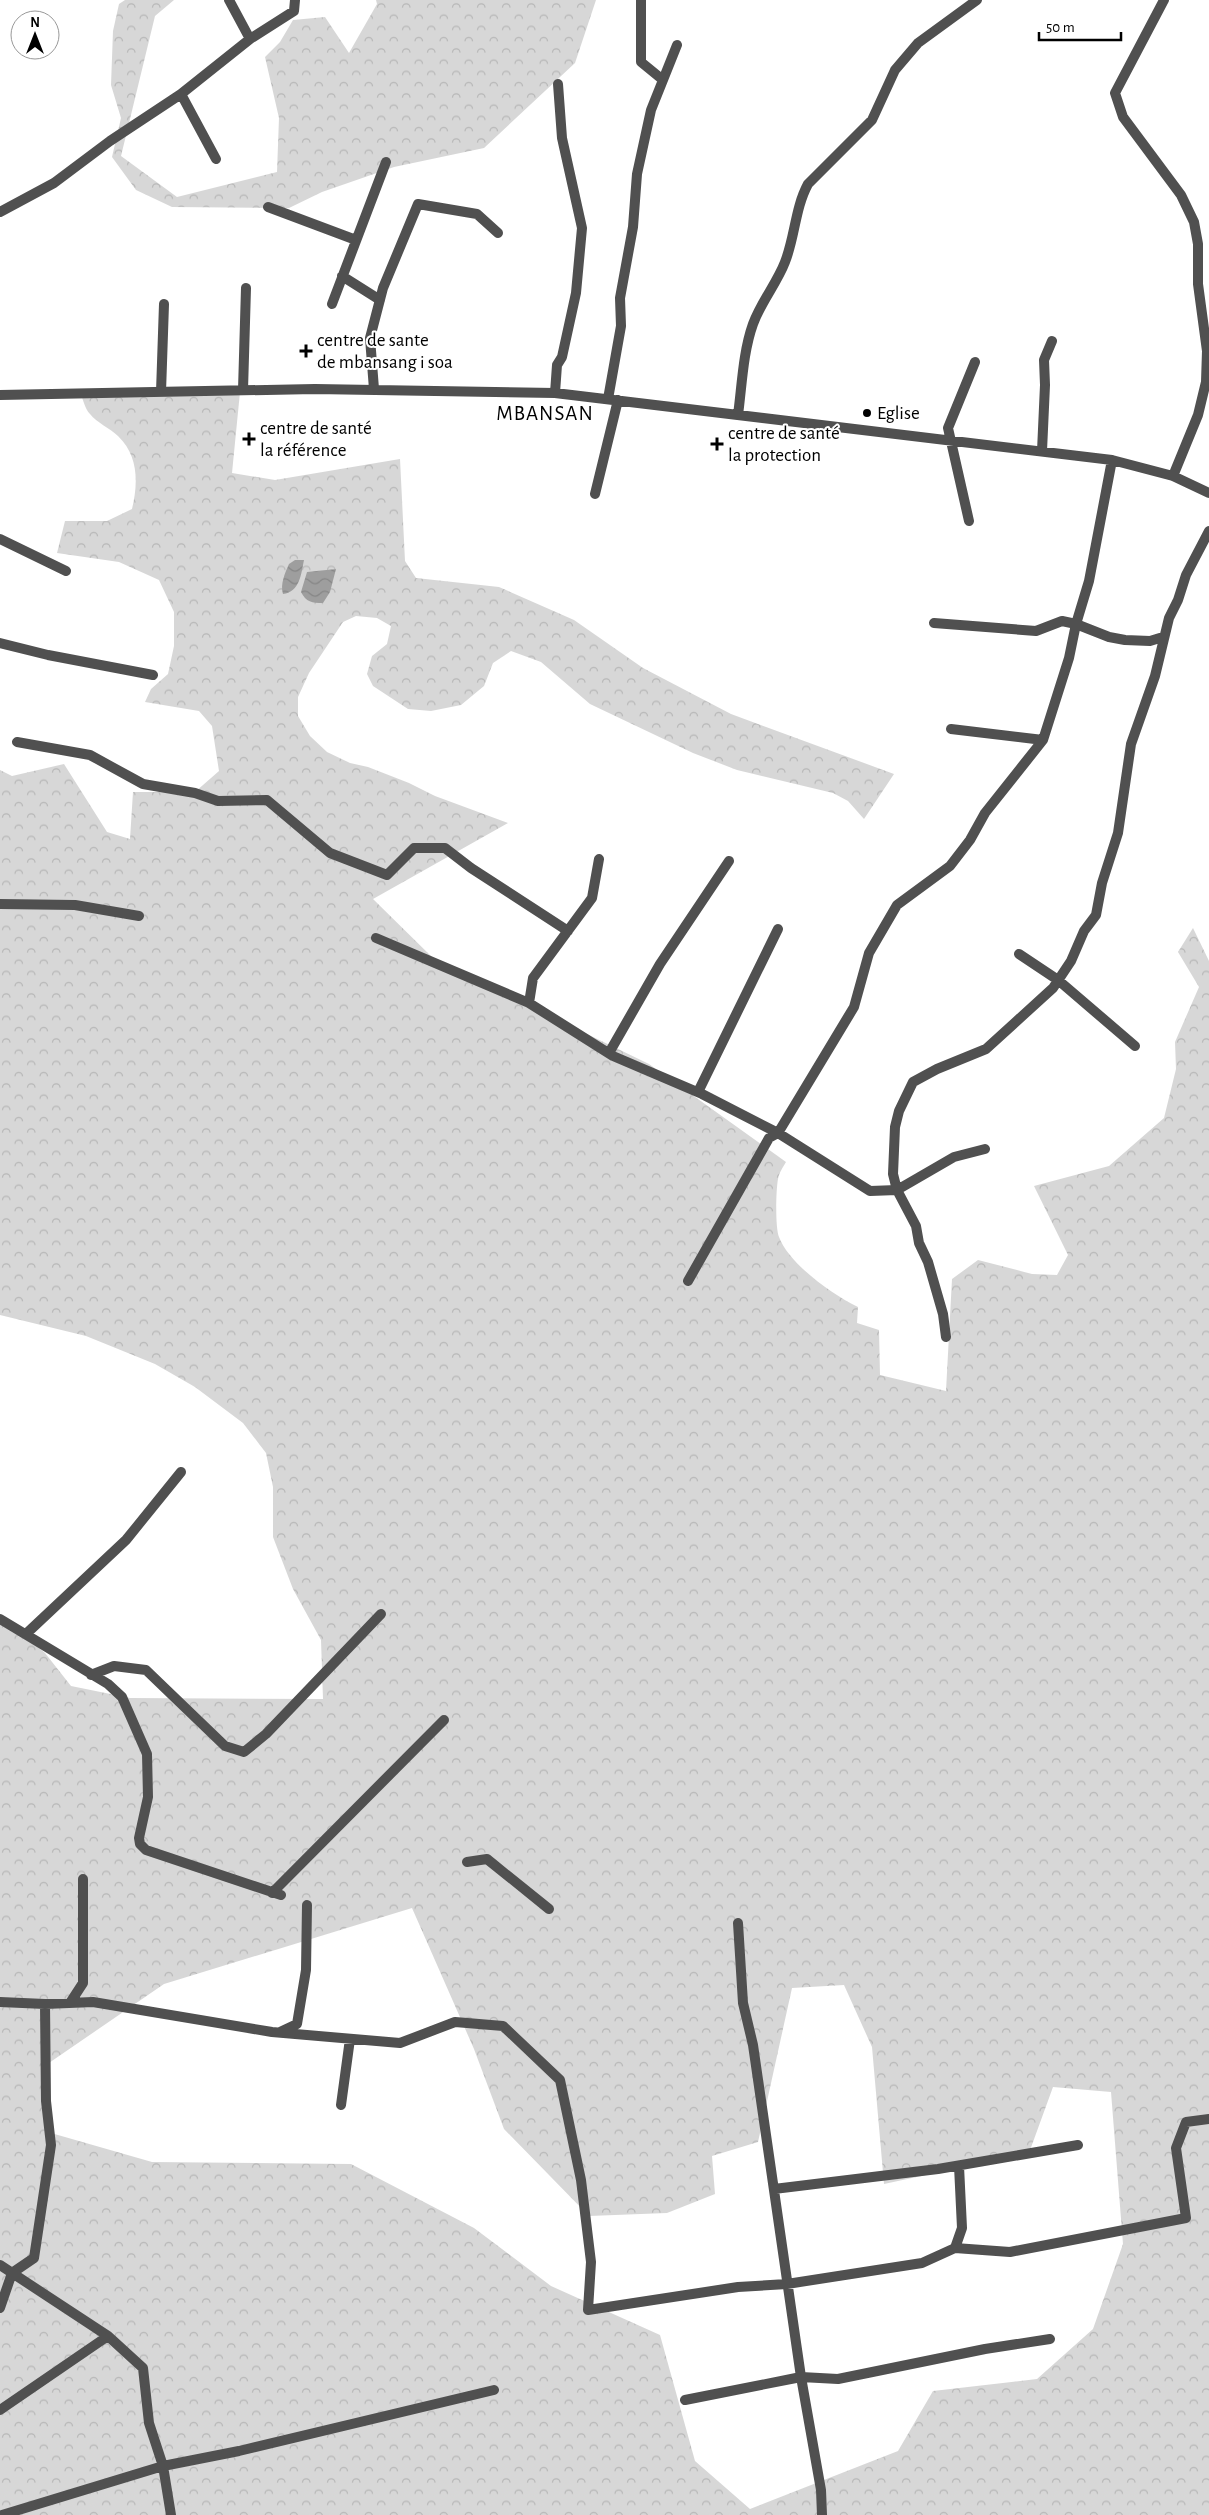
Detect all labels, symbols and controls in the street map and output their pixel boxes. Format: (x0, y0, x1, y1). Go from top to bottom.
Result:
north arrow (10, 10, 60, 60)
scale bar (1039, 10, 1122, 42)
text: N (30, 16, 40, 30)
text: 50 m (1046, 20, 1075, 35)
place label: centre de sante de mbansang i soa (317, 331, 453, 372)
marker: centre de sante de mbansang i soa (299, 344, 313, 358)
district label: MBANSAN (496, 403, 594, 424)
place label: Eglise (877, 404, 920, 423)
marker: Eglise (861, 407, 873, 419)
place label: centre de santé la référence (260, 419, 372, 460)
place label: centre de santé la protection (728, 424, 840, 465)
marker: centre de santé la référence (242, 432, 256, 446)
marker: centre de santé la protection (710, 437, 724, 451)

